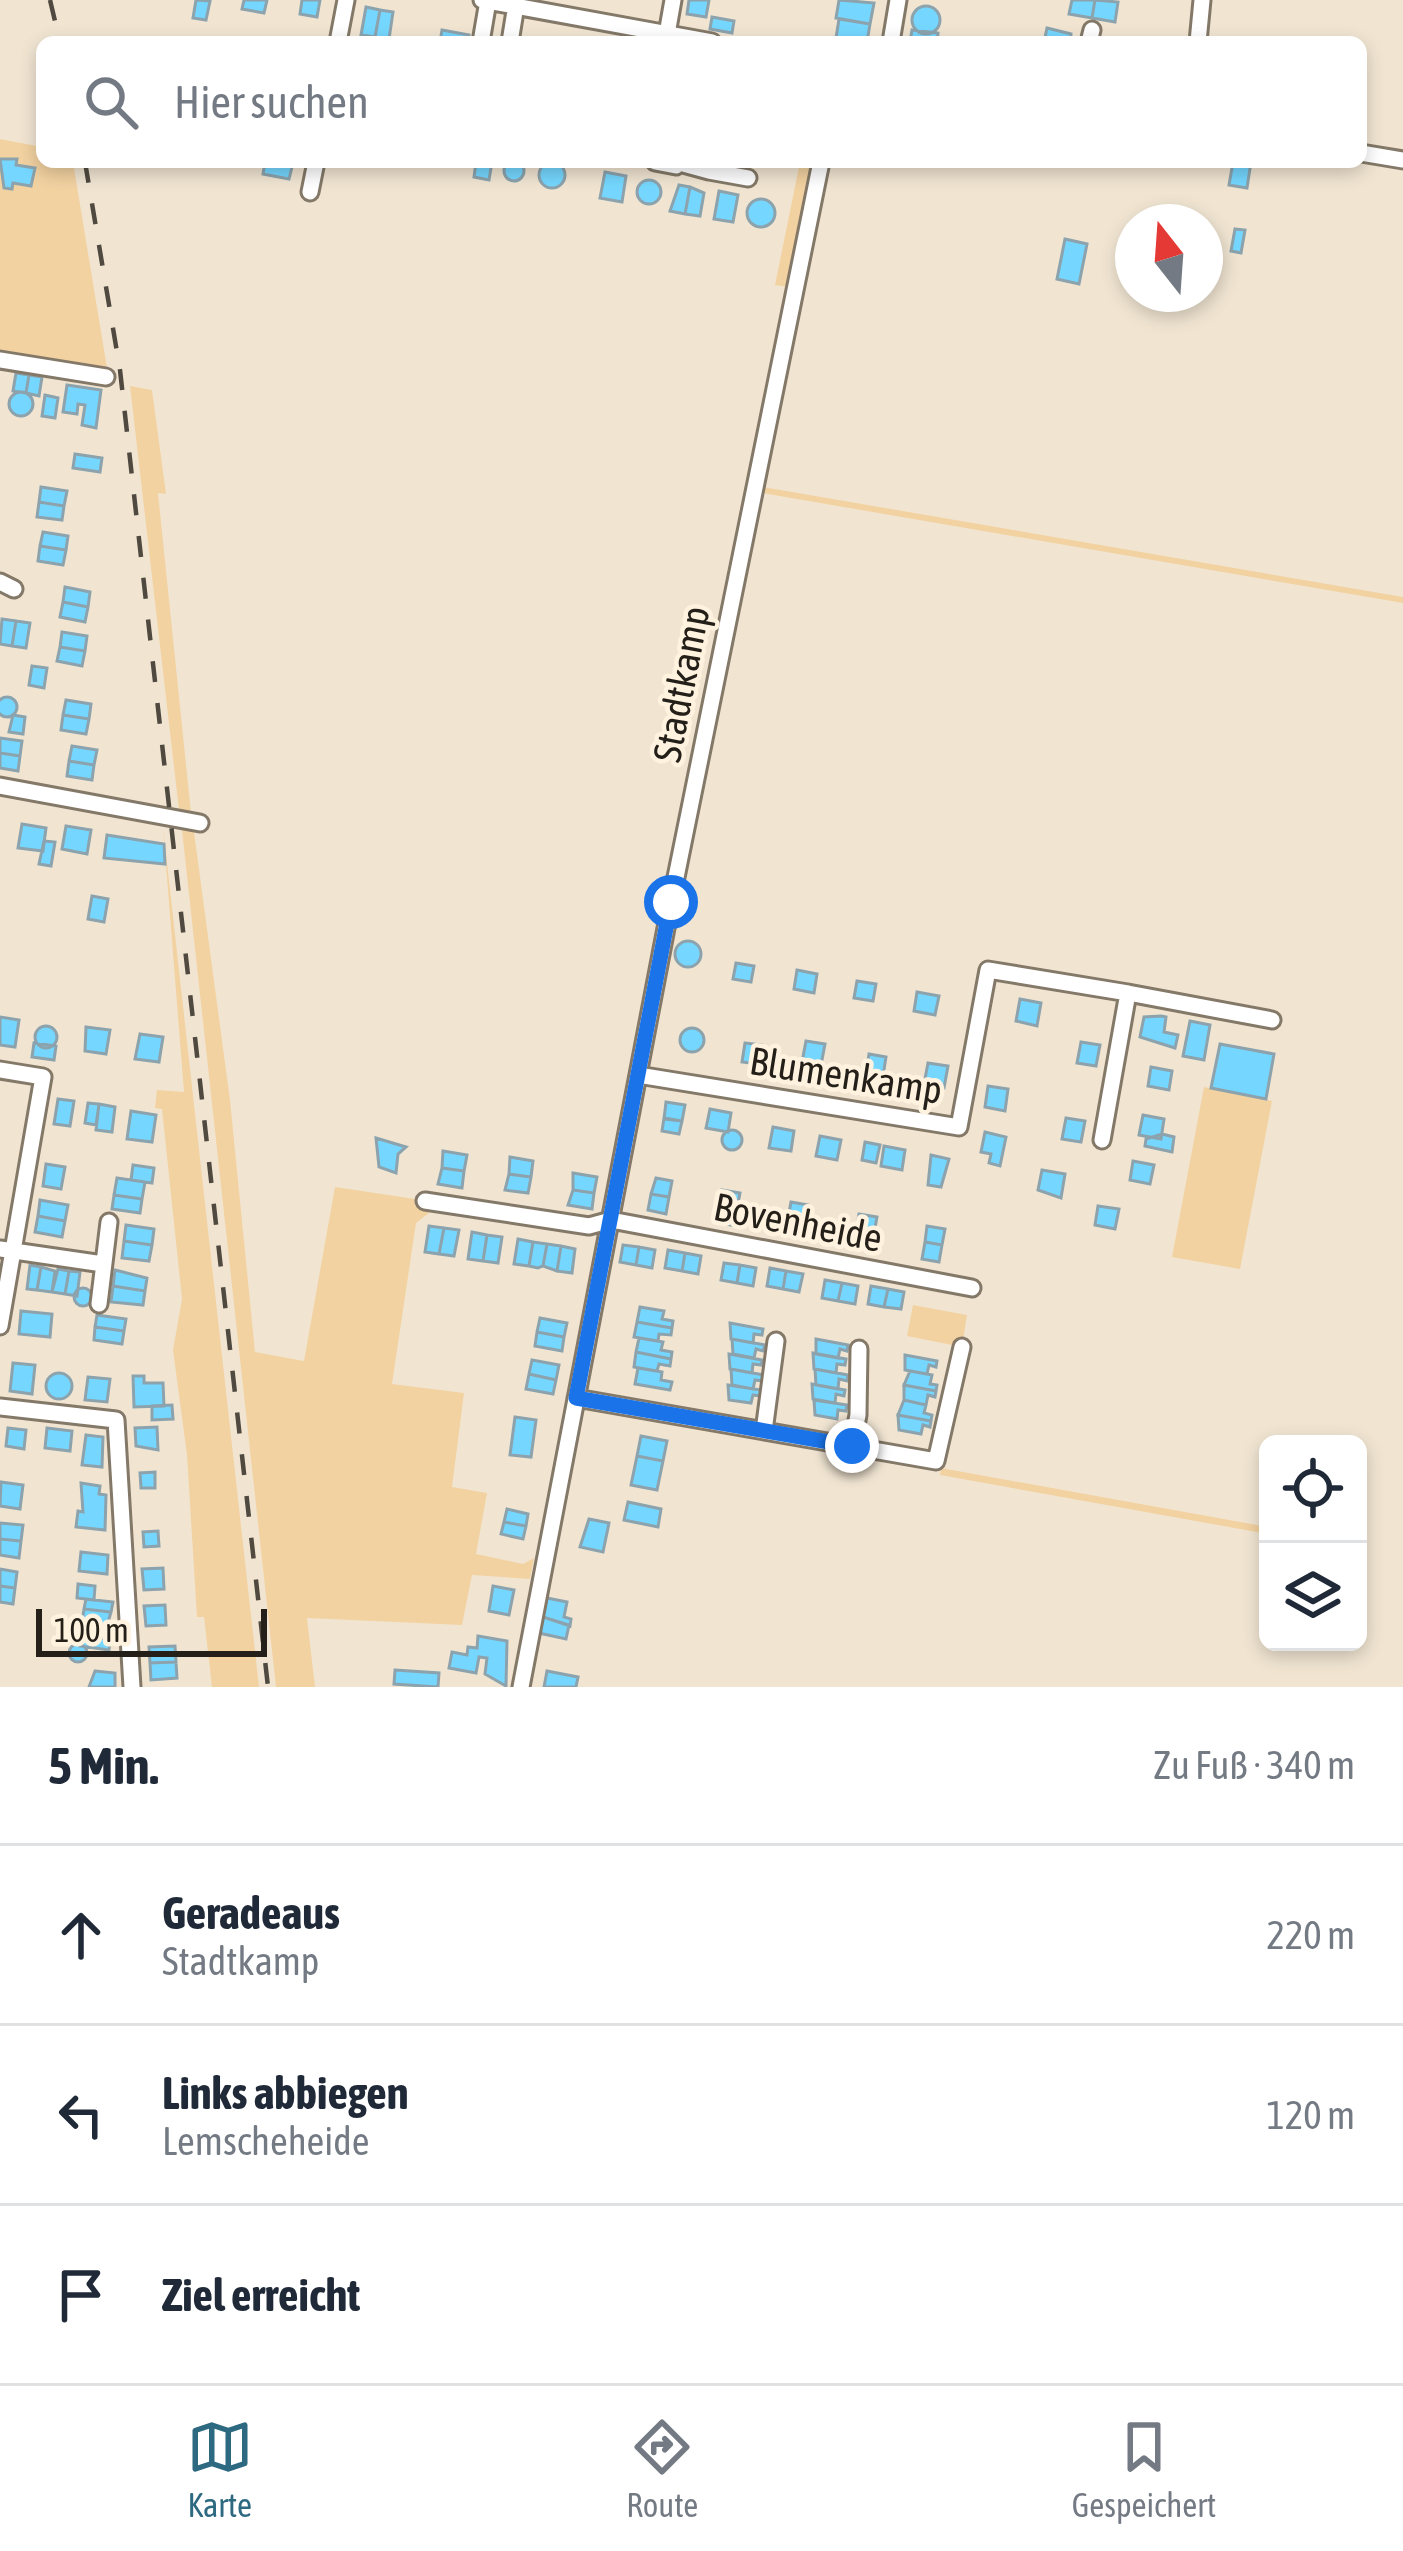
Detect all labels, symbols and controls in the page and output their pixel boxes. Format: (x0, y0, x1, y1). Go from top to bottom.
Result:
search box (36, 36, 1367, 168)
icon: search (78, 69, 144, 135)
text: Hier suchen (174, 76, 369, 128)
north arrow (1115, 204, 1223, 312)
street label: Stadtkamp (644, 603, 718, 765)
route start (644, 875, 698, 929)
street label: Blumenkamp (747, 1038, 945, 1112)
street label: Bovenheide (710, 1184, 886, 1260)
route end (825, 1419, 879, 1473)
map controls (1259, 1435, 1367, 1651)
button: locate (1259, 1435, 1367, 1543)
button: layers (1259, 1543, 1367, 1651)
scale bar (36, 1603, 267, 1656)
text: 100 m (54, 1611, 129, 1649)
text: 5 Min. (48, 1736, 159, 1795)
text: Zu Fuß · 340 m (1153, 1743, 1355, 1787)
text: Geradeaus (162, 1887, 340, 1939)
icon: ahead (48, 1902, 114, 1968)
text: 220 m (1267, 1913, 1355, 1957)
text: Stadtkamp (162, 1939, 319, 1983)
text: Links abbiegen (162, 2067, 409, 2119)
icon: left (48, 2082, 114, 2148)
text: 120 m (1267, 2093, 1355, 2137)
text: Lemscheheide (162, 2119, 369, 2163)
icon: arrive (48, 2262, 114, 2328)
text: Ziel erreicht (162, 2269, 360, 2321)
tab: Karte (187, 2414, 253, 2524)
tab: Route (626, 2414, 698, 2524)
tab: Gespeichert (1072, 2414, 1216, 2524)

